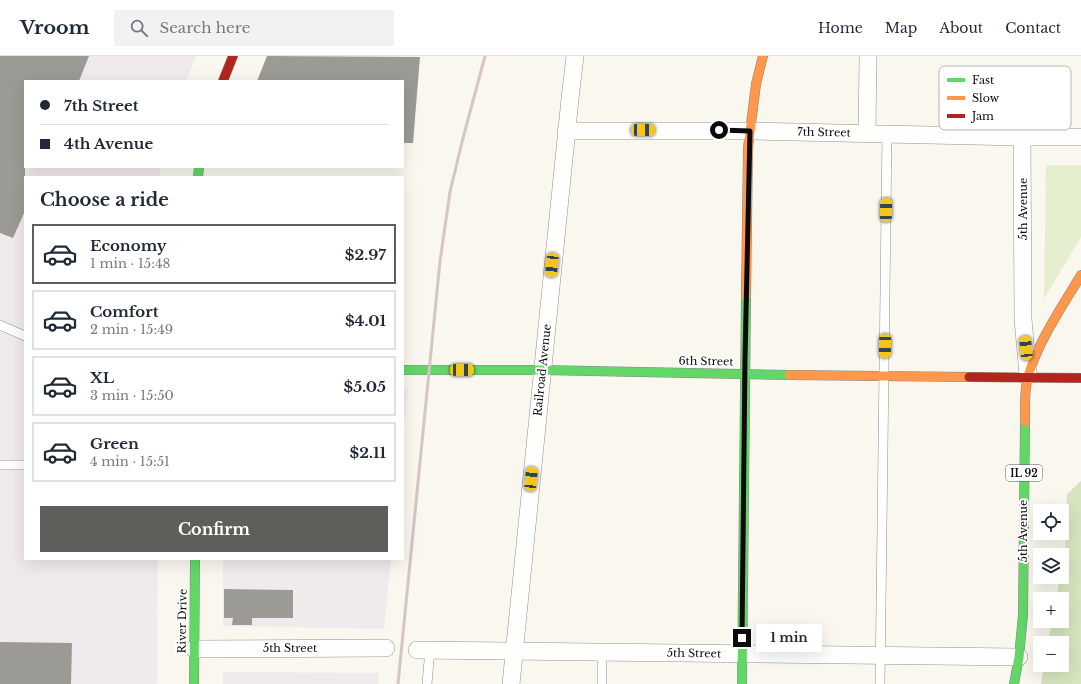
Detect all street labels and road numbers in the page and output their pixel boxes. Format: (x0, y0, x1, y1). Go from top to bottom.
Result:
street label: 7th Street (797, 125, 852, 139)
street label: 5th Avenue (1016, 178, 1030, 240)
street label: Railroad Avenue (530, 323, 554, 417)
street label: 6th Street (678, 354, 734, 368)
road number: IL 92 (1006, 465, 1042, 481)
street label: 5th Avenue (1016, 500, 1030, 562)
street label: River Drive (174, 589, 190, 653)
street label: 5th Street (263, 641, 318, 655)
street label: 5th Street (667, 646, 722, 660)

